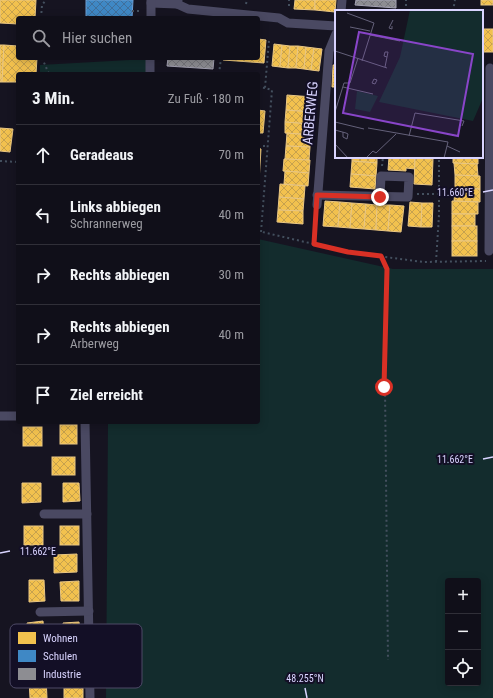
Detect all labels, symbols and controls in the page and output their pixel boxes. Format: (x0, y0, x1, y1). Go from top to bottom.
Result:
inset map (335, 10, 483, 158)
search box (16, 16, 260, 60)
icon: search (30, 27, 52, 49)
text: Hier suchen (62, 29, 132, 47)
street label: ARBERWEG (299, 81, 321, 145)
text: 3 Min. (32, 88, 75, 108)
text: Zu Fuß · 180 m (168, 91, 244, 106)
icon: ahead (32, 144, 54, 166)
text: Geradeaus (70, 146, 134, 164)
text: 70 m (218, 147, 244, 162)
text: 11.660°E (437, 187, 473, 198)
route end (371, 188, 389, 206)
text: Links abbiegen (70, 198, 161, 216)
icon: left (32, 204, 54, 226)
text: 40 m (218, 207, 244, 222)
text: Schrannerweg (70, 216, 143, 231)
icon: right (32, 264, 54, 286)
text: Rechts abbiegen (70, 266, 170, 284)
text: 30 m (218, 267, 244, 282)
text: Rechts abbiegen (70, 318, 170, 336)
icon: right (32, 324, 54, 346)
text: 40 m (218, 327, 244, 342)
text: Arberweg (70, 336, 119, 351)
route start (375, 378, 393, 396)
icon: arrive (32, 384, 54, 406)
text: Ziel erreicht (70, 386, 143, 404)
text: 11.662°E (437, 454, 473, 465)
text: 11.662°E (20, 546, 56, 557)
map controls (445, 578, 481, 686)
button: + (445, 578, 481, 614)
button: − (445, 614, 481, 650)
legend (10, 624, 142, 688)
text: Wohnen (43, 632, 78, 645)
text: Schulen (43, 650, 77, 663)
button: locate (445, 650, 481, 686)
text: Industrie (43, 668, 81, 681)
text: 48.255°N (286, 673, 324, 684)

